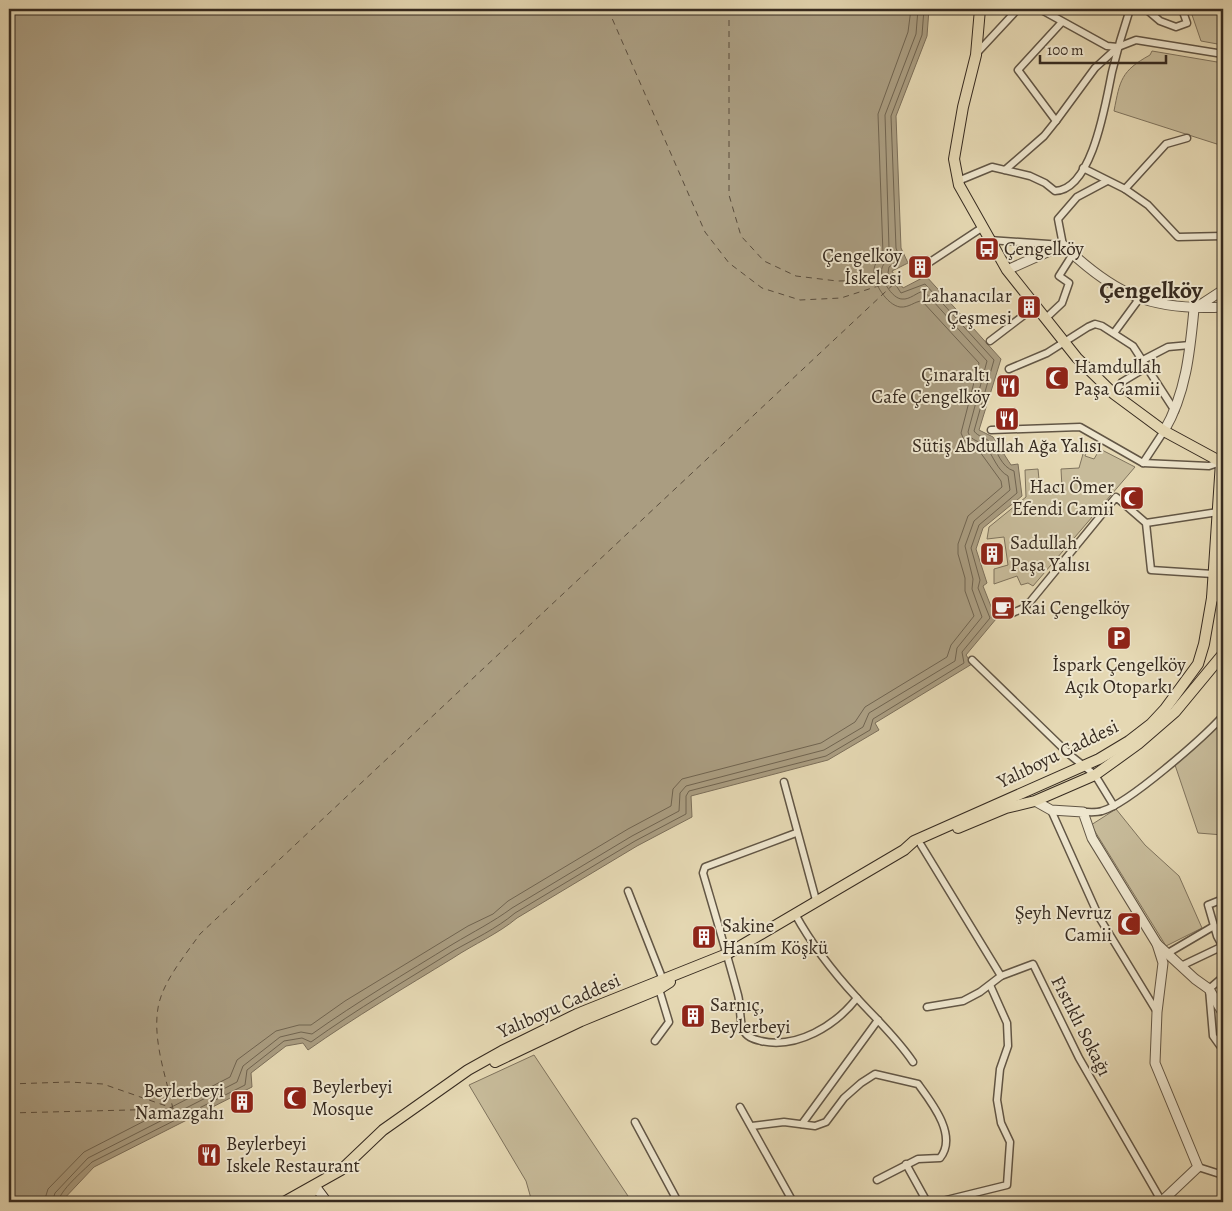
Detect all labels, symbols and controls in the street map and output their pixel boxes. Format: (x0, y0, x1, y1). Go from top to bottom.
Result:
scale bar (1040, 32, 1166, 64)
text: 100 m (1047, 40, 1084, 60)
bus stop icon: Çengelköy (974, 236, 1000, 262)
place label: Çengelköy (1004, 236, 1084, 262)
place label: Çengelköy İskelesi (822, 243, 903, 291)
building icon: Çengelköy İskelesi (907, 254, 933, 280)
district label: Çengelköy (1099, 274, 1204, 306)
place label: Lahanacılar Çeşmesi (921, 283, 1012, 331)
building icon: Lahanacılar Çeşmesi (1016, 294, 1042, 320)
place label: Hamdullah Paşa Camii (1074, 354, 1161, 402)
place label: Çınaraltı Cafe Çengelköy (871, 362, 991, 410)
mosque icon: Hamdullah Paşa Camii (1044, 365, 1070, 391)
restaurant icon: Çınaraltı Cafe Çengelköy (995, 373, 1021, 399)
restaurant icon: Sütiş Abdullah Ağa Yalısı (994, 406, 1020, 432)
place label: Sütiş Abdullah Ağa Yalısı (912, 433, 1102, 459)
place label: Hacı Ömer Efendi Camii (1012, 474, 1114, 522)
mosque icon: Hacı Ömer Efendi Camii (1119, 485, 1145, 511)
place label: Sadullah Paşa Yalısı (1010, 530, 1090, 578)
building icon: Sadullah Paşa Yalısı (979, 541, 1005, 567)
cafe icon: Kai Çengelköy (990, 595, 1016, 621)
place label: Kai Çengelköy (1020, 595, 1130, 621)
parking icon: İspark Çengelköy Açık Otoparkı (1106, 625, 1132, 651)
place label: İspark Çengelköy Açık Otoparkı (1052, 652, 1186, 700)
street label: Yalıboyu Caddesi (992, 713, 1123, 795)
place label: Şeyh Nevruz Camii (1015, 900, 1112, 948)
mosque icon: Şeyh Nevruz Camii (1116, 911, 1142, 937)
place label: Sakine Hanım Köşkü (722, 913, 829, 961)
building icon: Sakine Hanım Köşkü (691, 924, 717, 950)
street label: Yalıboyu Caddesi (493, 967, 625, 1045)
street label: Fıstıklı Sokağı (1045, 971, 1117, 1081)
place label: Sarnıç, Beylerbeyi (710, 992, 791, 1040)
building icon: Sarnıç, Beylerbeyi (680, 1003, 706, 1029)
place label: Beylerbeyi Mosque (312, 1074, 393, 1122)
place label: Beylerbeyi Namazgahı (135, 1078, 224, 1126)
mosque icon: Beylerbeyi Mosque (282, 1085, 308, 1111)
building icon: Beylerbeyi Namazgahı (229, 1089, 255, 1115)
place label: Beylerbeyi Iskele Restaurant (226, 1131, 360, 1179)
restaurant icon: Beylerbeyi Iskele Restaurant (196, 1142, 222, 1168)

